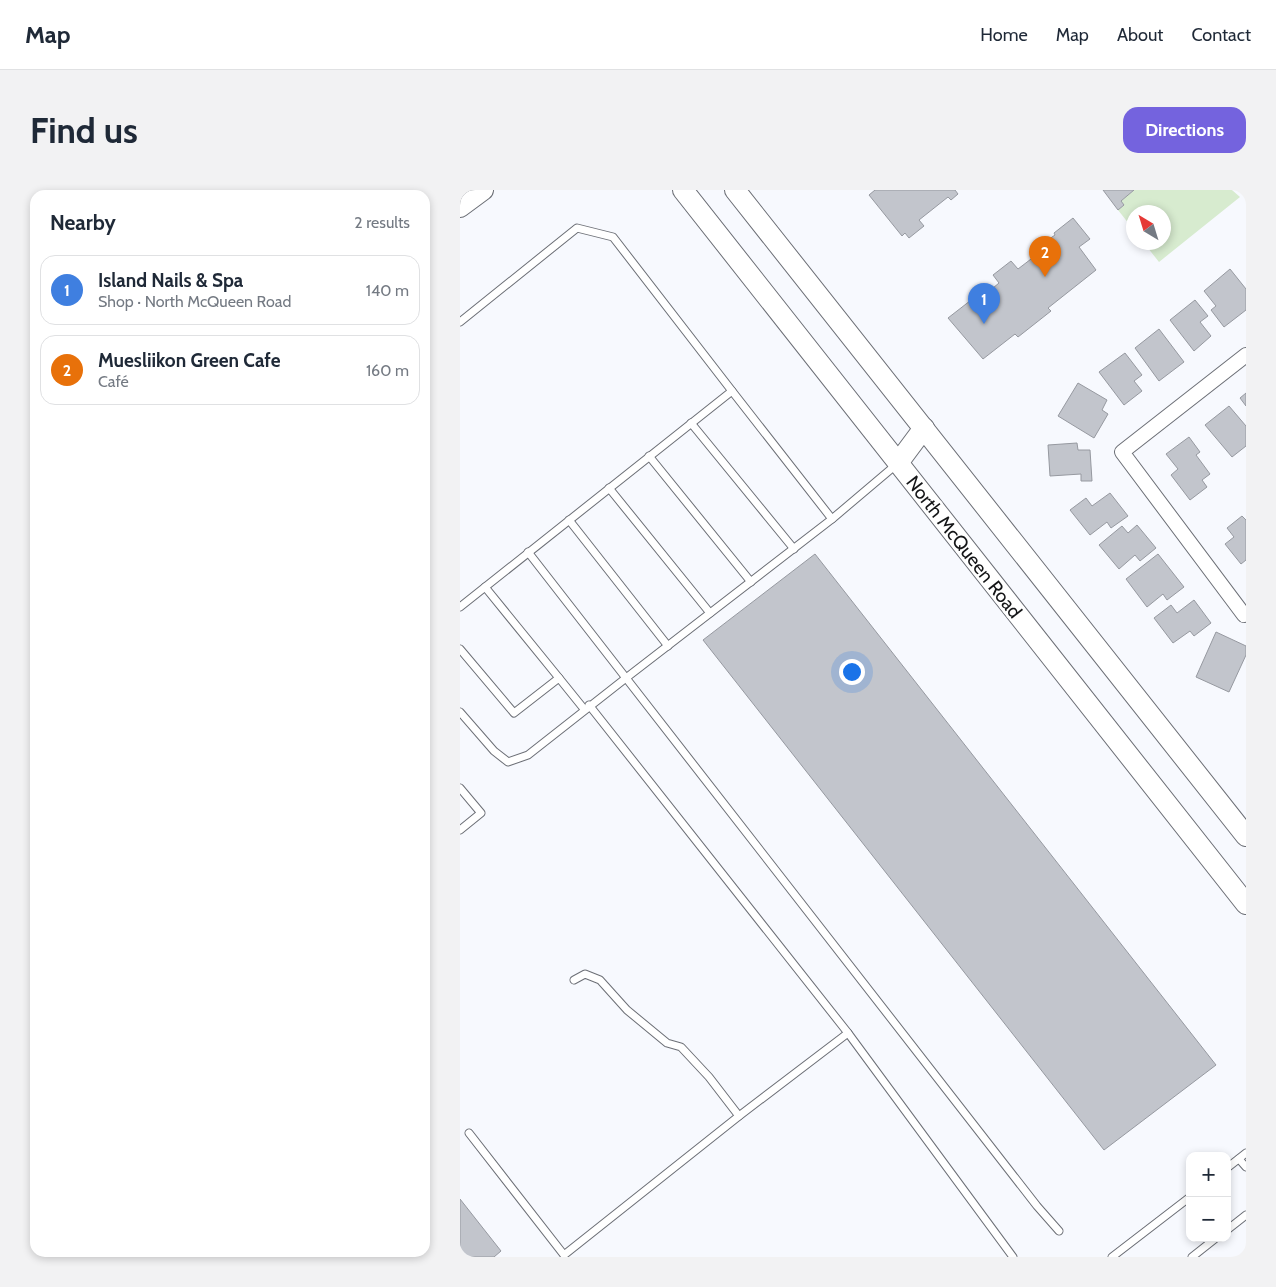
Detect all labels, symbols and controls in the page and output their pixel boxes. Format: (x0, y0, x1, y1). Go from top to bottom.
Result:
text: Map (25, 20, 71, 49)
text: Home (980, 24, 1028, 46)
text: Map (1056, 24, 1089, 46)
text: About (1117, 24, 1163, 46)
text: Contact (1191, 24, 1251, 46)
button: Directions (1123, 107, 1246, 153)
text: Find us (30, 109, 138, 152)
north arrow (1126, 205, 1171, 250)
text: Nearby (50, 210, 116, 235)
text: 2 results (354, 213, 410, 232)
pin: 2 (1029, 236, 1061, 277)
text: Island Nails & Spa (98, 269, 243, 292)
text: 1 (64, 281, 70, 300)
text: 140 m (366, 281, 409, 300)
pin: 1 (968, 283, 1000, 324)
text: Shop · North McQueen Road (98, 292, 291, 311)
text: Muesliikon Green Cafe (98, 349, 280, 372)
text: 2 (63, 361, 71, 380)
text: 160 m (366, 361, 409, 380)
text: Café (98, 372, 129, 391)
street label: North McQueen Road (901, 471, 1027, 623)
your location (839, 659, 865, 685)
map controls (1186, 1152, 1231, 1242)
button: + (1186, 1152, 1231, 1197)
button: − (1186, 1197, 1231, 1242)

